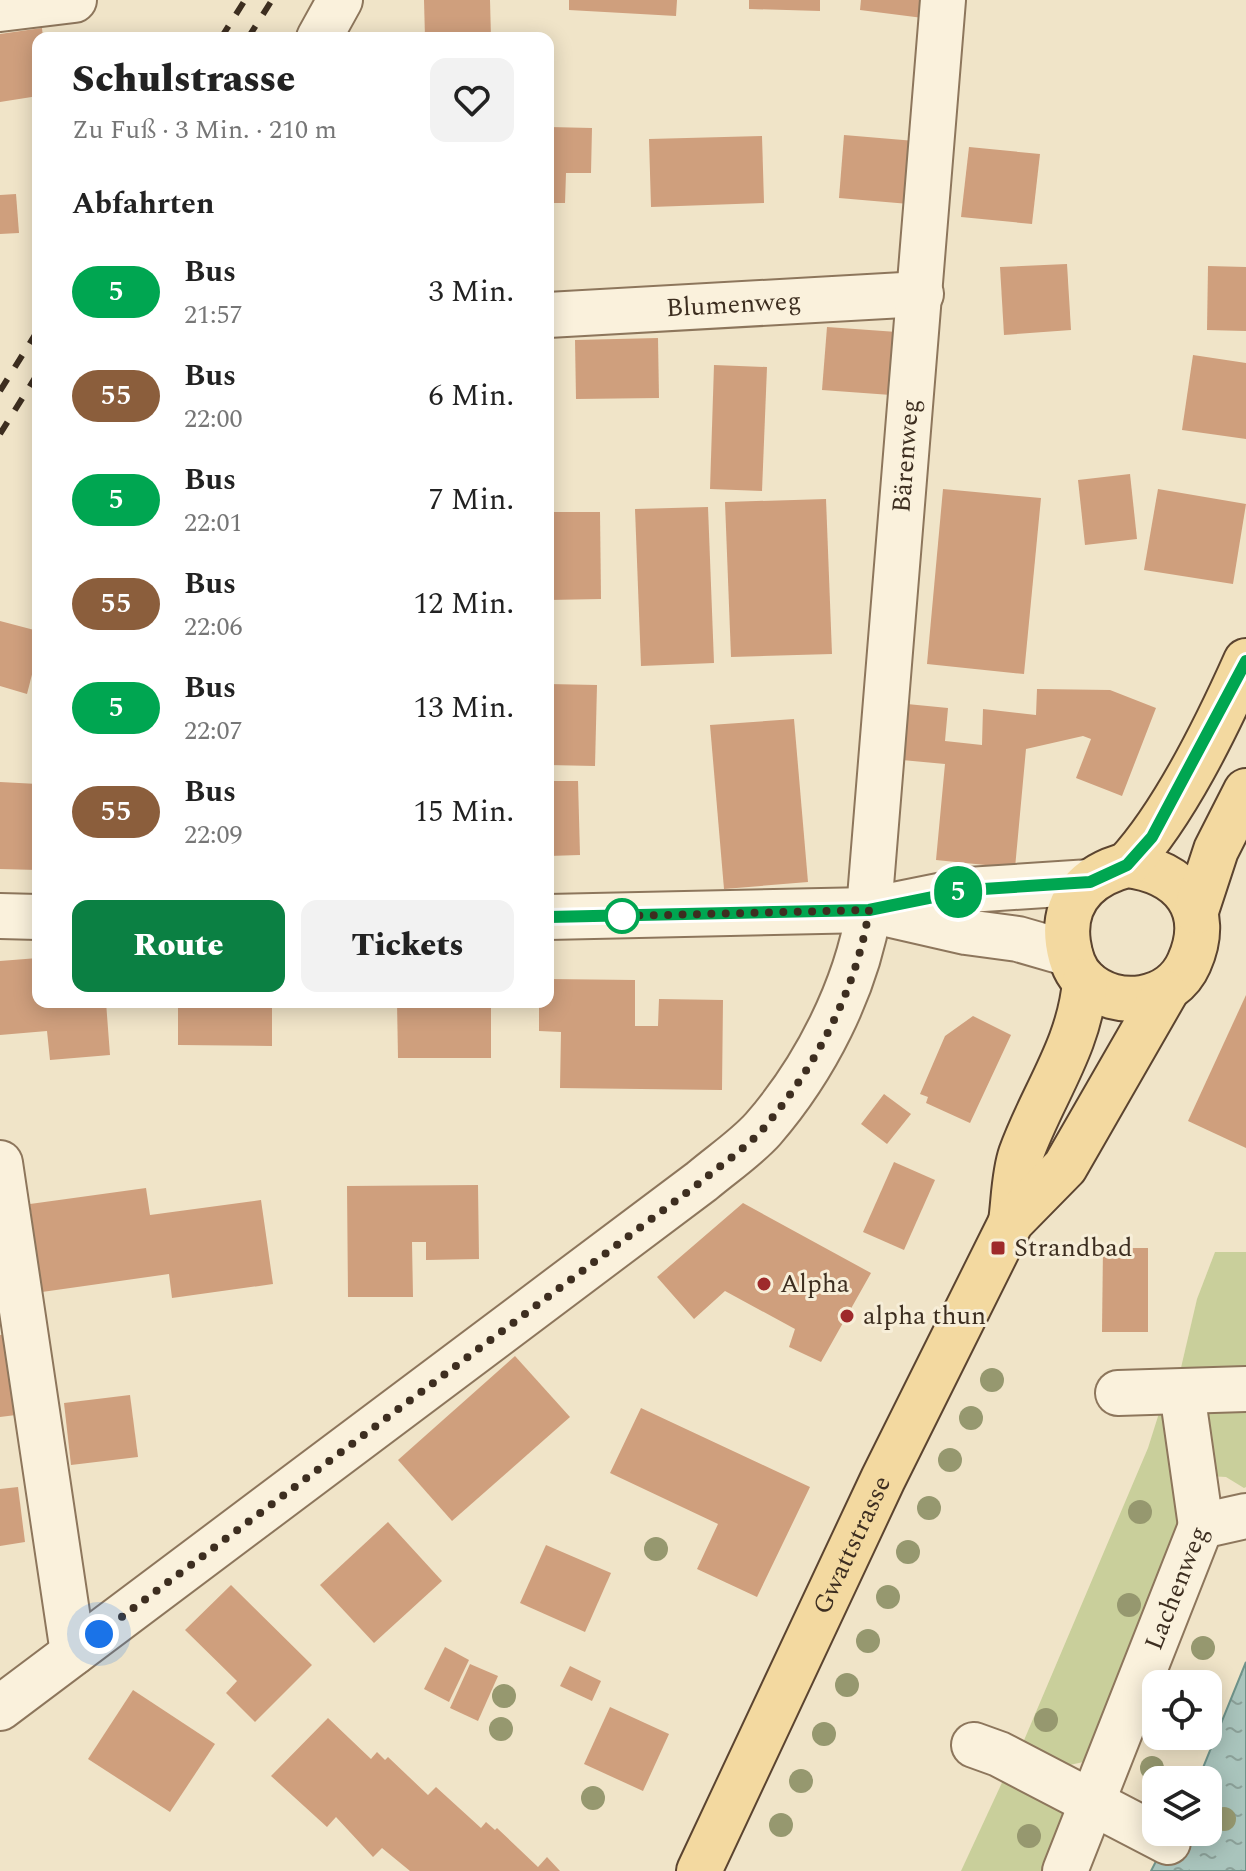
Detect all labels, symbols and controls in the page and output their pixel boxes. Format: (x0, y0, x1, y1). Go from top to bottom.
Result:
text: Schulstrasse (72, 51, 295, 109)
button: heart (430, 58, 514, 142)
text: Zu Fuß · 3 Min. · 210 m (72, 110, 337, 150)
text: Abfahrten (72, 181, 215, 227)
text: Bus (184, 249, 236, 295)
text: 3 Min. (428, 269, 514, 315)
text: 5 (108, 270, 124, 313)
street label: Blumenweg (665, 281, 802, 328)
text: 21:57 (184, 295, 243, 335)
text: Bus (184, 353, 236, 399)
text: 6 Min. (428, 373, 514, 419)
text: 55 (100, 374, 132, 417)
street label: Bärenweg (881, 397, 930, 514)
text: 22:00 (184, 399, 243, 439)
text: Bus (184, 457, 236, 503)
text: 7 Min. (428, 477, 514, 523)
text: 5 (108, 478, 124, 521)
text: 22:01 (184, 503, 243, 543)
text: Bus (184, 561, 236, 607)
text: 12 Min. (413, 581, 514, 627)
text: 55 (100, 582, 132, 625)
text: 22:06 (184, 607, 243, 647)
text: Bus (184, 665, 236, 711)
text: 13 Min. (413, 685, 514, 731)
text: 5 (108, 686, 124, 729)
text: 22:07 (184, 711, 243, 751)
text: Bus (184, 769, 236, 815)
text: 15 Min. (413, 789, 514, 835)
text: 55 (100, 790, 132, 833)
text: 22:09 (184, 815, 243, 855)
line badge: 5 (932, 866, 984, 918)
text: 5 (950, 870, 966, 913)
unlabelled marker (605, 899, 639, 933)
button: Route (72, 900, 285, 992)
button: Tickets (301, 900, 514, 992)
place label: Strandbad (1014, 1228, 1132, 1268)
marker: Strandbad (989, 1239, 1007, 1257)
place label: Alpha (780, 1264, 850, 1304)
marker: Alpha (755, 1275, 773, 1293)
place label: alpha thun (863, 1296, 986, 1336)
marker: alpha thun (838, 1307, 856, 1325)
street label: Gwattstrasse (802, 1469, 902, 1621)
street label: Lachenweg (1134, 1520, 1219, 1656)
your location (79, 1614, 119, 1654)
map controls (1142, 1670, 1222, 1846)
button: locate (1142, 1670, 1222, 1750)
button: layers (1142, 1766, 1222, 1846)

